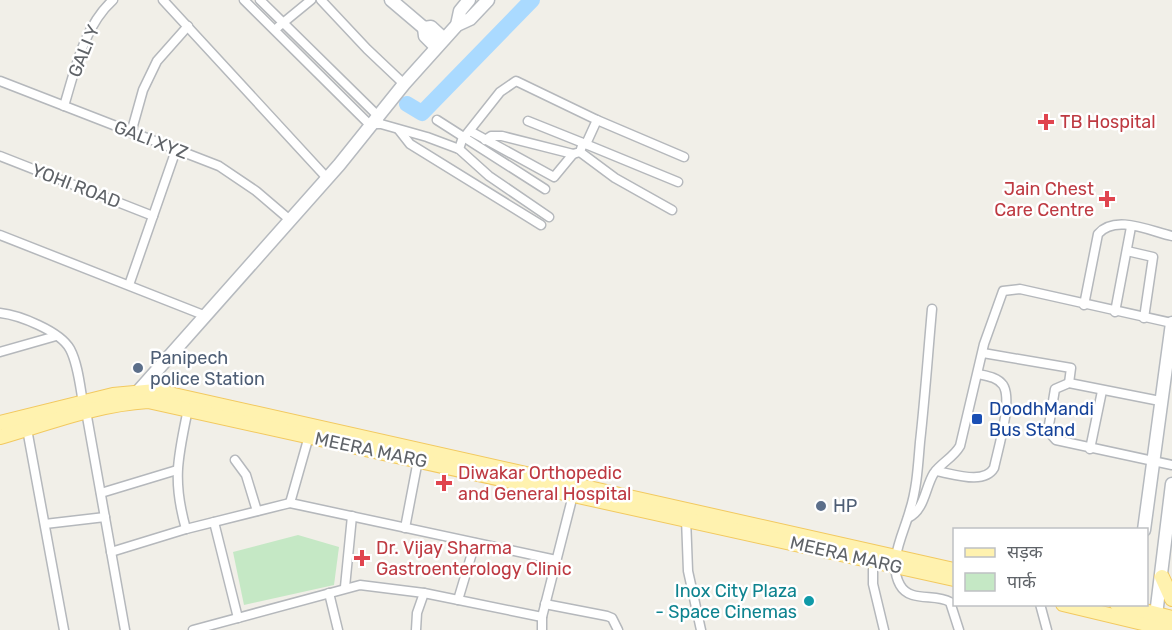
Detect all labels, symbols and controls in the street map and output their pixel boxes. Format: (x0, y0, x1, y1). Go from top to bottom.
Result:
street label: GALI Y (64, 21, 105, 80)
place label: TB Hospital (1060, 111, 1156, 133)
marker: TB Hospital (1037, 113, 1055, 131)
street label: GALI XYZ (111, 116, 191, 164)
street label: YOHI ROAD (28, 159, 124, 213)
place label: Jain Chest Care Centre (994, 178, 1094, 221)
marker: Jain Chest Care Centre (1098, 190, 1116, 208)
place label: Panipech police Station (150, 347, 265, 390)
marker: Panipech police Station (131, 361, 145, 375)
place label: DoodhMandi Bus Stand (989, 398, 1094, 441)
marker: DoodhMandi Bus Stand (970, 412, 984, 426)
street label: MEERA MARG (313, 427, 429, 473)
place label: Diwakar Orthopedic and General Hospital (458, 462, 632, 505)
marker: Diwakar Orthopedic and General Hospital (435, 474, 453, 492)
place label: HP (833, 495, 857, 517)
marker: HP (814, 499, 828, 513)
legend (953, 528, 1148, 606)
street label: MEERA MARG (788, 531, 904, 579)
place label: Dr. Vijay Sharma Gastroenterology Clinic (376, 537, 572, 580)
text: सड़क (1007, 541, 1044, 563)
marker: Dr. Vijay Sharma Gastroenterology Clinic (353, 549, 371, 567)
text: पार्क (1007, 571, 1037, 593)
place label: Inox City Plaza - Space Cinemas (655, 580, 797, 623)
marker: Inox City Plaza - Space Cinemas (802, 594, 816, 608)

